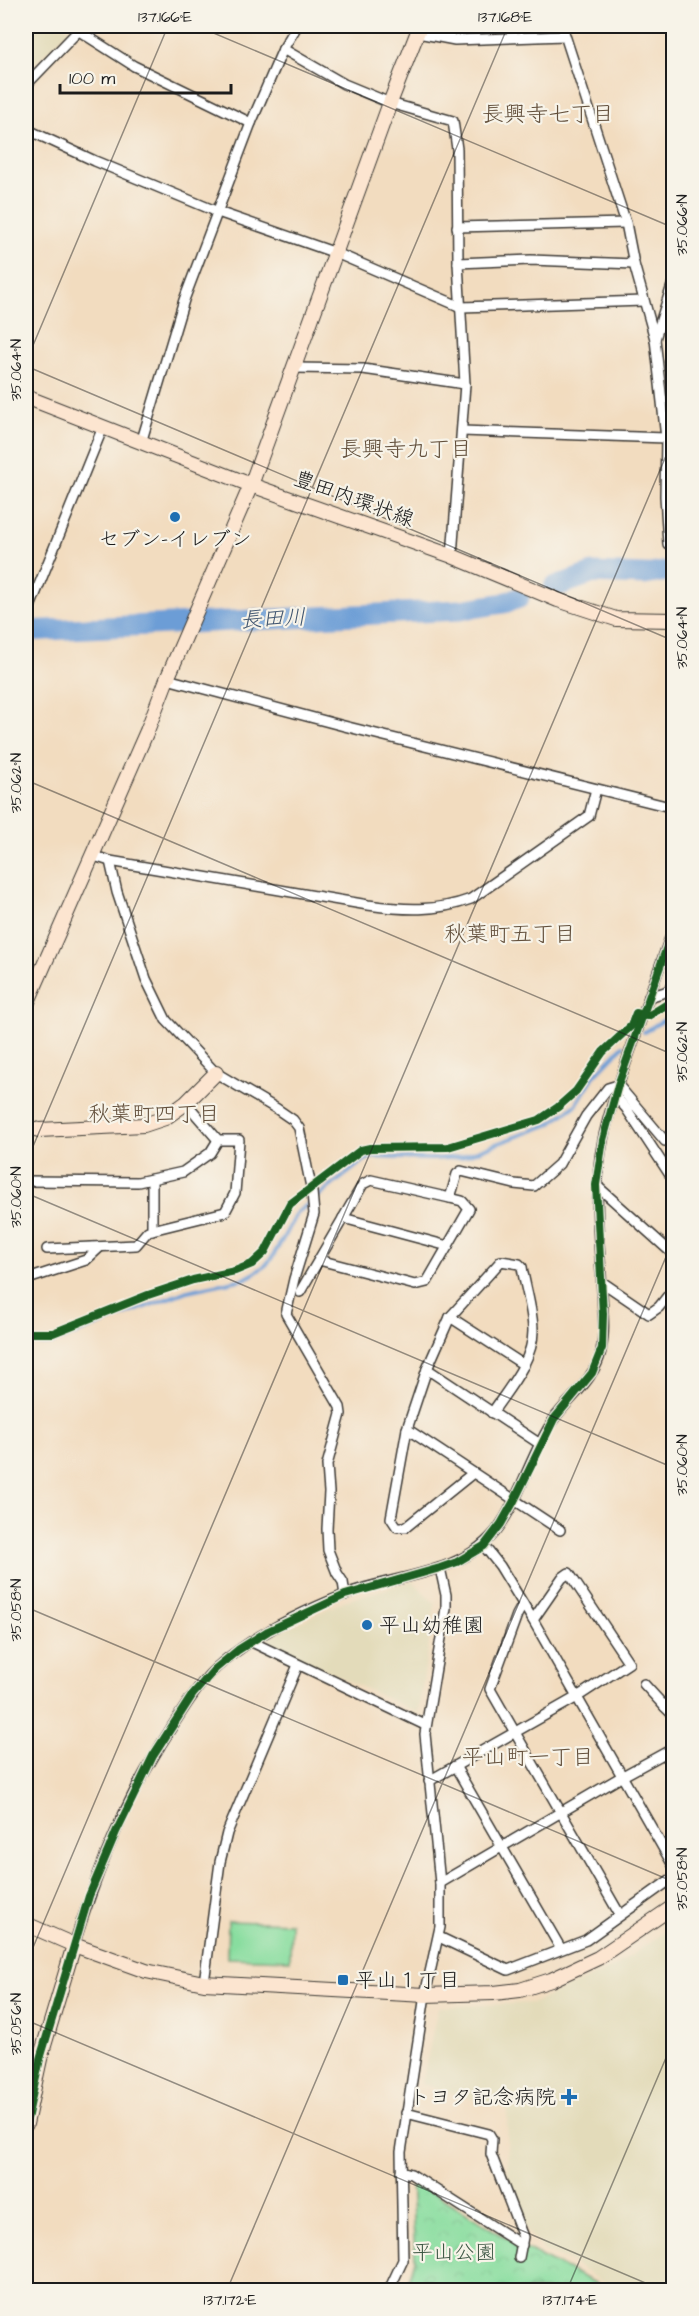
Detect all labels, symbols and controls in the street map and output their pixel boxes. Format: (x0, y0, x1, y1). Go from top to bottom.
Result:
text: 137.166°E (138, 7, 192, 28)
text: 137.168°E (478, 7, 532, 28)
scale bar (60, 57, 231, 95)
text: 100 m (69, 66, 115, 91)
district label: 長興寺七丁目 (482, 99, 614, 130)
text: 35.066°N (672, 194, 693, 256)
text: 35.064°N (6, 339, 27, 401)
district label: 長興寺九丁目 (340, 434, 472, 465)
street label: 豊田内環状線 (290, 464, 418, 534)
marker: セブン-イレブン (168, 510, 182, 524)
place label: セブン-イレブン (98, 525, 252, 554)
water label: 長田川 (239, 602, 307, 636)
text: 35.064°N (672, 607, 693, 669)
text: 35.062°N (6, 753, 27, 813)
district label: 秋葉町五丁目 (444, 919, 576, 950)
text: 35.062°N (672, 1022, 693, 1082)
district label: 秋葉町四丁目 (88, 1099, 220, 1130)
text: 35.060°N (6, 1166, 27, 1228)
text: 35.060°N (672, 1434, 693, 1496)
text: 35.058°N (6, 1579, 27, 1641)
place label: 平山幼稚園 (379, 1611, 484, 1640)
marker: 平山幼稚園 (360, 1618, 374, 1632)
district label: 平山町一丁目 (462, 1742, 594, 1773)
text: 35.058°N (672, 1848, 693, 1910)
place label: 平山１丁目 (355, 1966, 460, 1995)
marker: 平山１丁目 (336, 1973, 350, 1987)
text: 35.056°N (6, 1993, 27, 2055)
place label: トヨタ記念病院 (409, 2083, 556, 2112)
marker: トヨタ記念病院 (560, 2088, 578, 2106)
park label: 平山公園 (412, 2238, 496, 2267)
text: 137.172°E (204, 2290, 257, 2311)
text: 137.174°E (543, 2290, 597, 2311)

